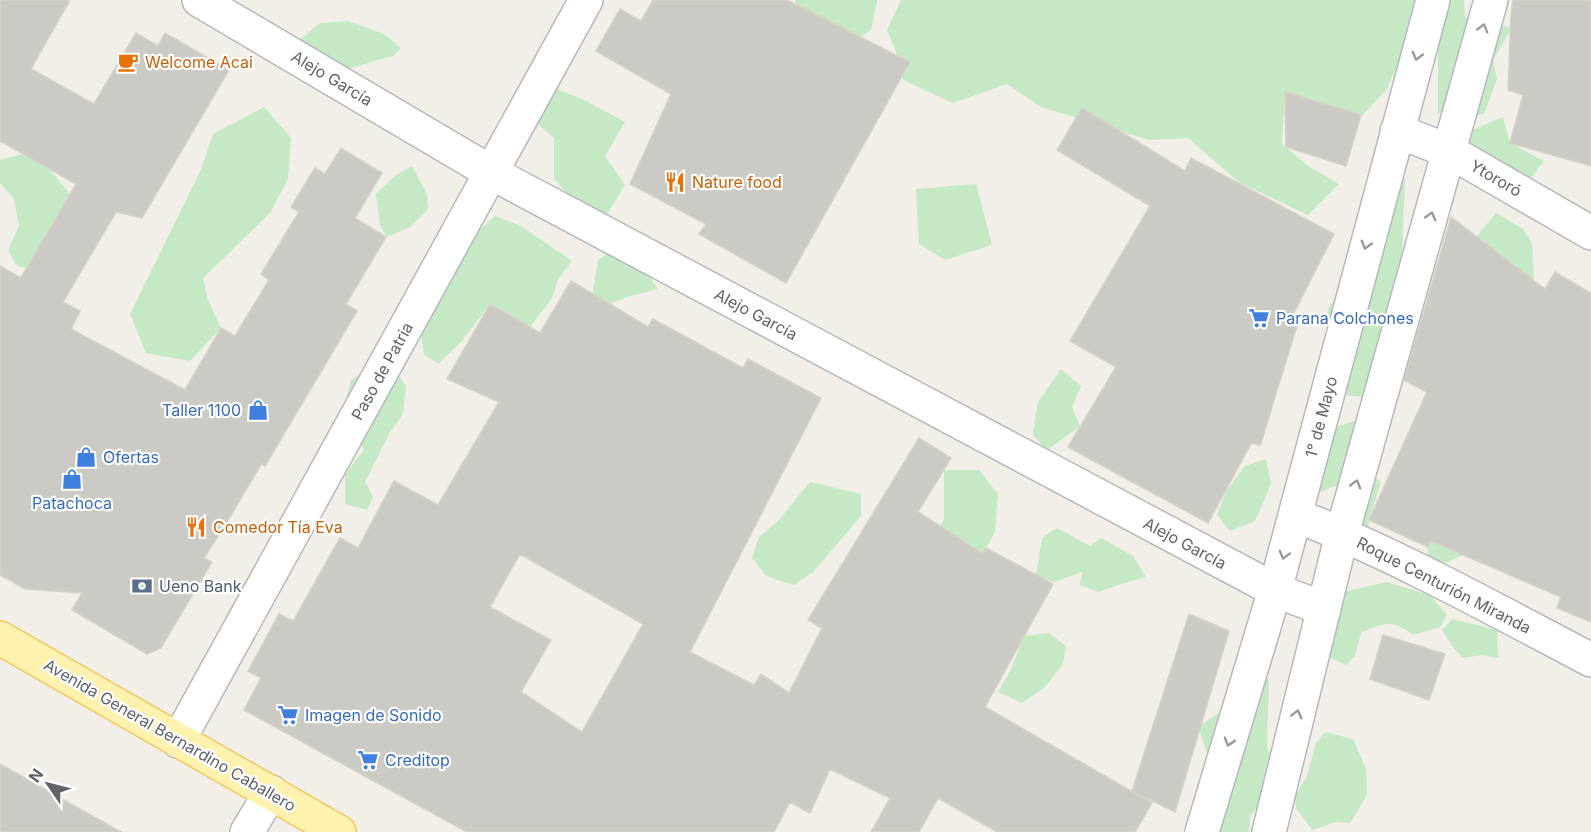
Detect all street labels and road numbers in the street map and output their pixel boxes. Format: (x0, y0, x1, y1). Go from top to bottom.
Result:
street label: Alejo García (288, 46, 376, 110)
street label: Ytororó (1467, 155, 1525, 201)
street label: Alejo García (711, 284, 801, 344)
street label: Paso de Patria (347, 319, 417, 423)
street label: 1° de Mayo (1301, 374, 1341, 460)
street label: Alejo García (1140, 513, 1230, 573)
street label: Roque Centurión Miranda (1353, 532, 1535, 638)
street label: Avenida General Bernardino Caballero (40, 654, 300, 816)

